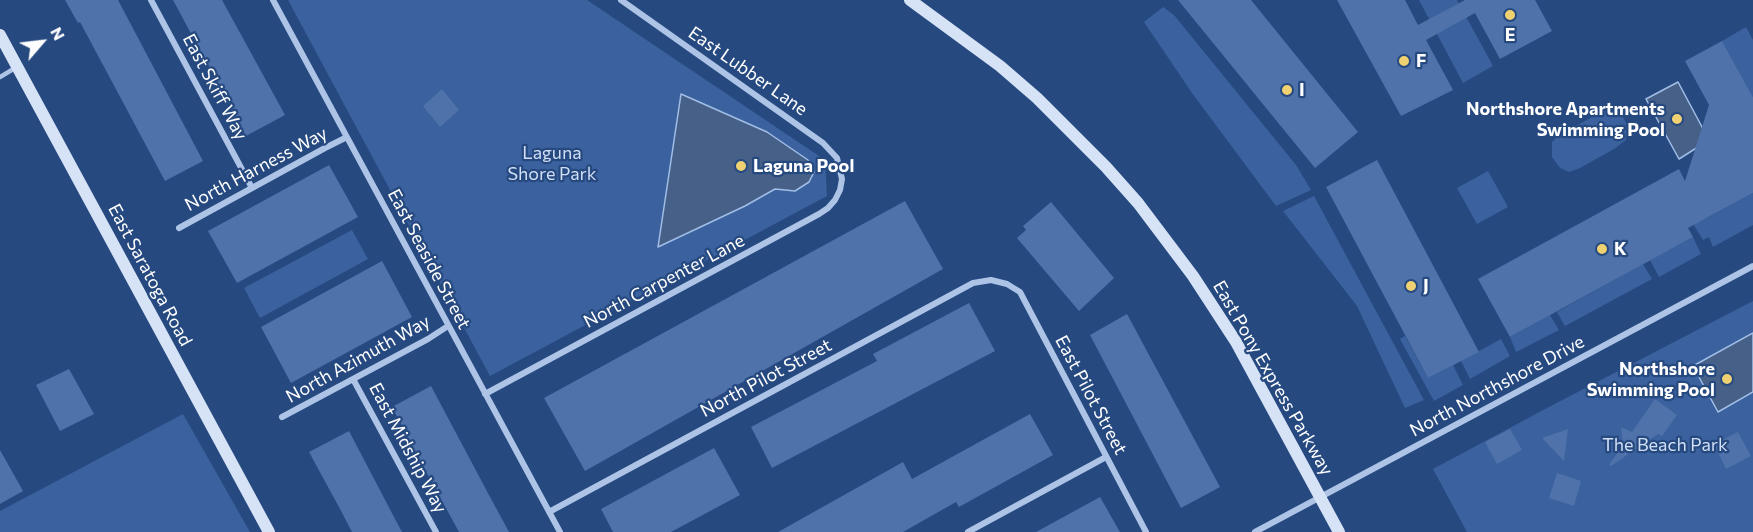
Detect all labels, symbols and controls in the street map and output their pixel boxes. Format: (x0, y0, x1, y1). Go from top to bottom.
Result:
marker: E (1503, 8, 1517, 22)
north arrow (12, 12, 72, 72)
street label: East Lubber Lane (684, 22, 812, 120)
text: N (47, 24, 70, 43)
place label: E (1505, 24, 1515, 46)
street label: East Skiff Way (178, 30, 252, 144)
place label: F (1416, 50, 1426, 72)
marker: F (1397, 54, 1411, 68)
place label: I (1299, 79, 1305, 101)
marker: I (1280, 83, 1294, 97)
place label: Northshore Apartments Swimming Pool (1466, 98, 1665, 140)
marker: Northshore Apartments Swimming Pool (1670, 112, 1684, 126)
street label: North Harness Way (181, 122, 331, 216)
park label: Laguna Shore Park (507, 142, 597, 184)
place label: Laguna Pool (753, 155, 854, 177)
marker: Laguna Pool (734, 159, 748, 173)
street label: East Seaside Street (383, 185, 475, 333)
street label: East Saratoga Road (103, 200, 197, 350)
street label: North Carpenter Lane (580, 229, 748, 333)
place label: K (1614, 238, 1627, 260)
marker: K (1595, 242, 1609, 256)
place label: J (1423, 275, 1429, 297)
street label: East Pony Express Parkway (1208, 277, 1338, 479)
marker: J (1404, 279, 1418, 293)
street label: North Azimuth Way (282, 310, 434, 408)
street label: North Northshore Drive (1406, 331, 1588, 441)
street label: East Pilot Street (1051, 332, 1131, 458)
street label: North Pilot Street (697, 334, 835, 422)
place label: Northshore Swimming Pool (1587, 358, 1715, 400)
marker: Northshore Swimming Pool (1720, 372, 1734, 386)
street label: East Midship Way (365, 379, 451, 517)
park label: The Beach Park (1602, 434, 1728, 456)

